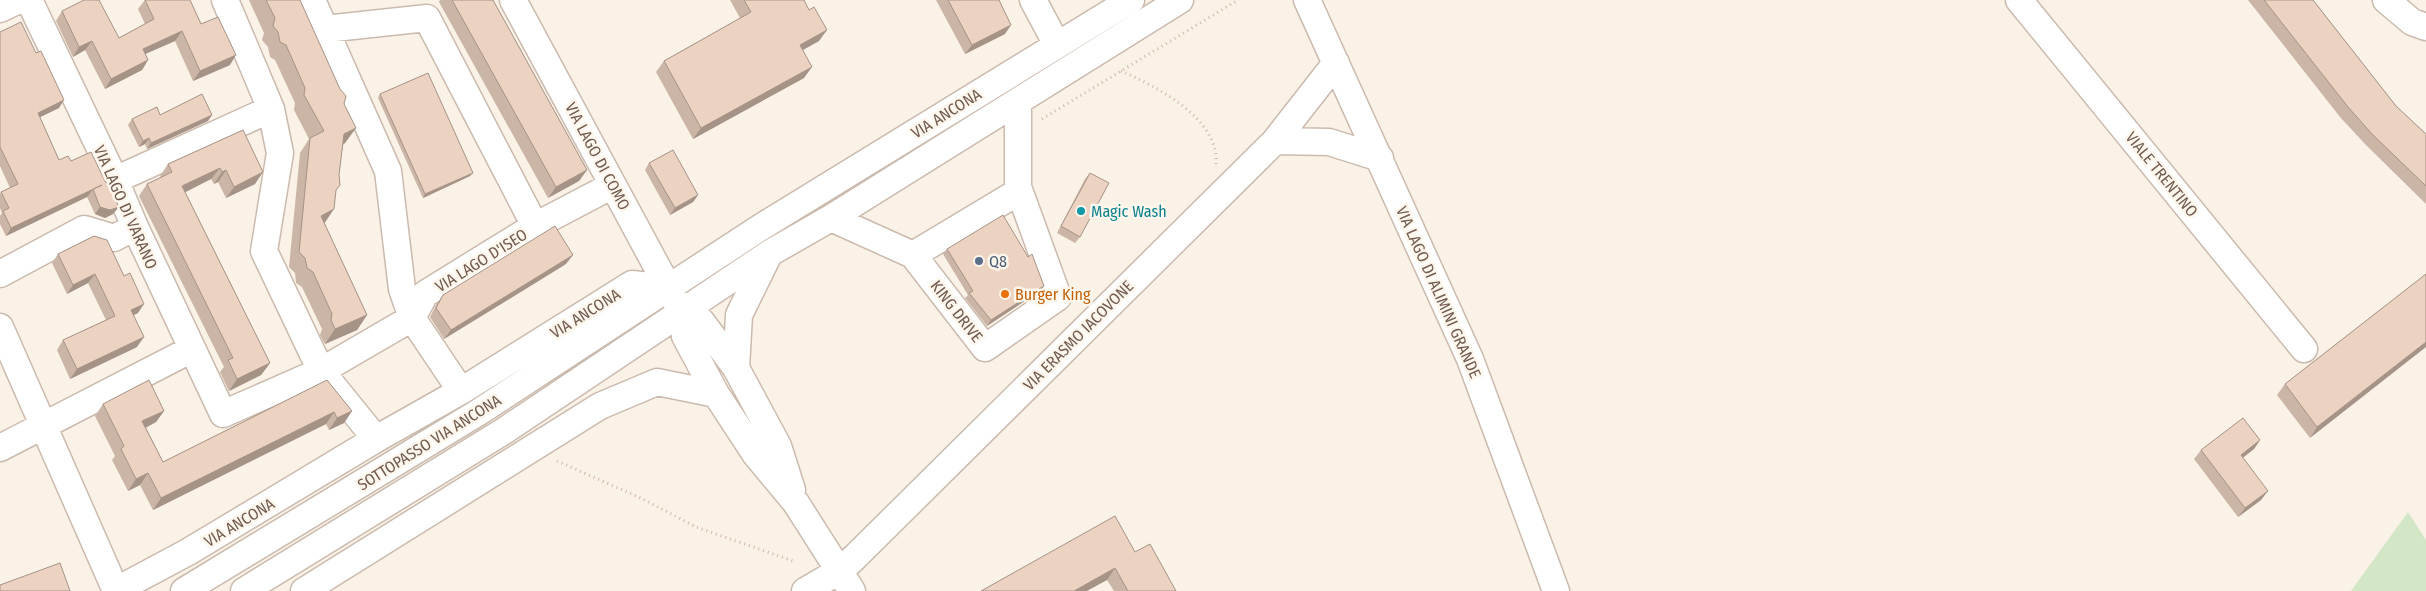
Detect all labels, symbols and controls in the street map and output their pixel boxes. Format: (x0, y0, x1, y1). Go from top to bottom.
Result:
street label: VIA ANCONA (908, 84, 985, 142)
street label: VIA LAGO DI COMO (561, 99, 634, 213)
street label: VIALE TRENTINO (2122, 128, 2202, 221)
street label: VIA LAGO DI VARANO (90, 142, 161, 272)
place label: Magic Wash (1091, 202, 1167, 221)
street label: VIA LAGO DI ALIMINI GRANDE (1392, 203, 1485, 381)
marker: Magic Wash (1075, 205, 1087, 217)
street label: VIA LAGO D'ISEO (432, 225, 531, 296)
place label: Q8 (989, 252, 1007, 271)
marker: Q8 (973, 255, 985, 267)
street label: VIA ERASMO IACOVONE (1019, 276, 1137, 394)
street label: KING DRIVE (927, 277, 987, 346)
street label: VIA ANCONA (547, 284, 624, 342)
place label: Burger King (1015, 285, 1091, 304)
marker: Burger King (999, 288, 1011, 300)
street label: SOTTOPASSO VIA ANCONA (354, 390, 505, 494)
street label: VIA ANCONA (201, 494, 278, 551)

